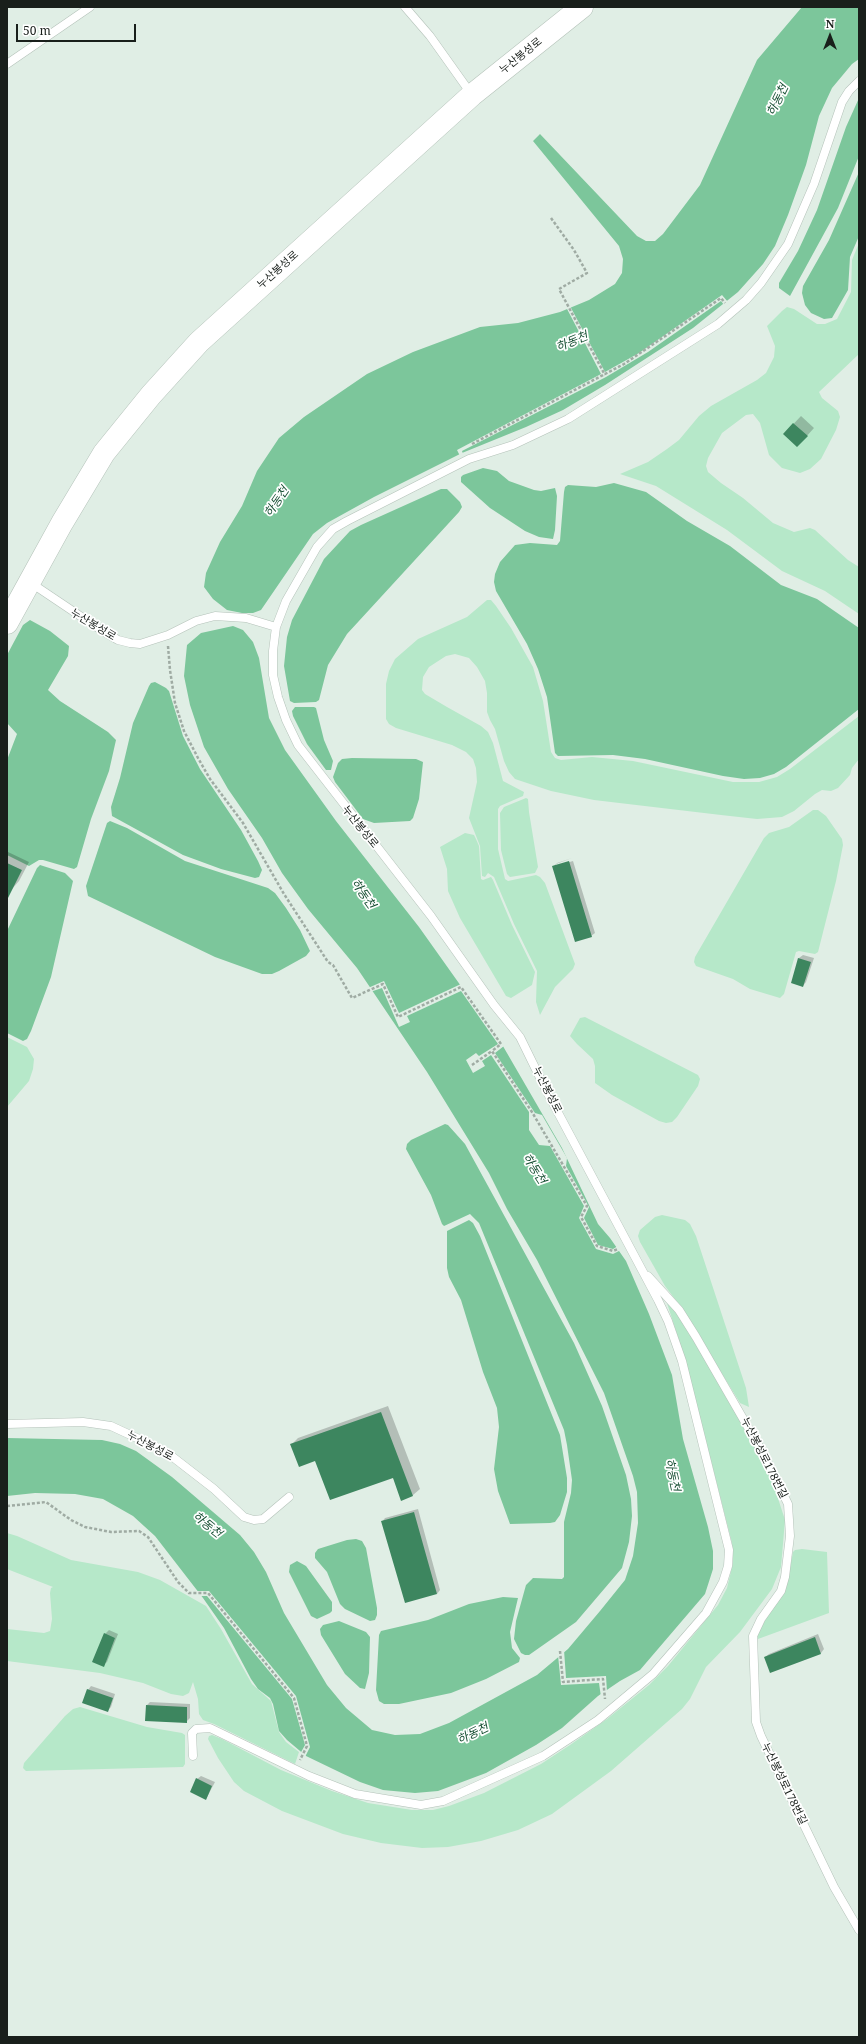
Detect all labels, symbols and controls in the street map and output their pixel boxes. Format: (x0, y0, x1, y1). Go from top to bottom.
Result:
scale bar (18, 16, 138, 42)
north arrow (810, 16, 850, 56)
text: N (826, 16, 834, 31)
text: 50 m (23, 22, 51, 39)
street label: 누산봉성로 (497, 35, 545, 77)
water label: 하동천 (764, 82, 792, 118)
street label: 누산봉성로 (255, 248, 301, 292)
water label: 하동천 (554, 329, 590, 355)
water label: 하동천 (262, 484, 292, 520)
street label: 누산봉성로 (68, 606, 118, 644)
street label: 누산봉성로 (339, 803, 381, 851)
water label: 하동천 (348, 876, 378, 912)
street label: 누산봉성로 (530, 1064, 564, 1116)
water label: 하동천 (519, 1151, 549, 1187)
street label: 누산봉성로178번길 (738, 1415, 790, 1501)
street label: 누산봉성로 (125, 1428, 175, 1464)
water label: 하동천 (662, 1457, 682, 1493)
water label: 하동천 (190, 1509, 224, 1541)
water label: 하동천 (455, 1720, 491, 1748)
street label: 누산봉성로178번길 (758, 1741, 810, 1827)

